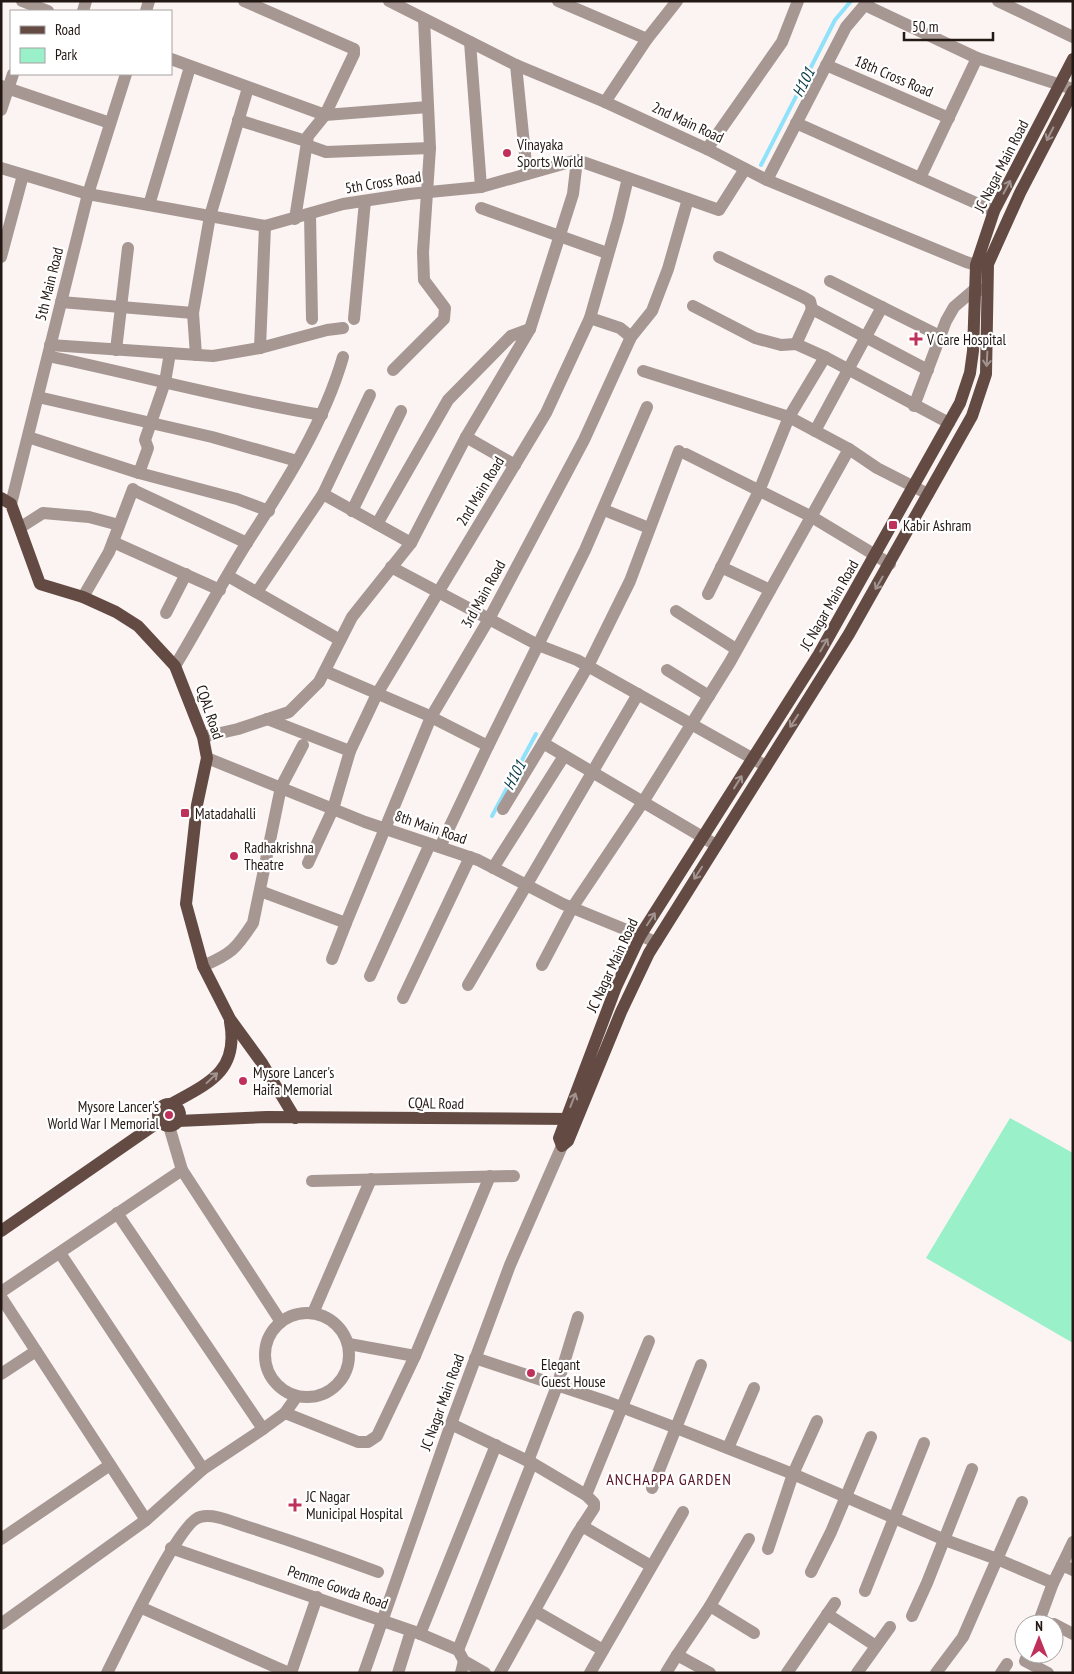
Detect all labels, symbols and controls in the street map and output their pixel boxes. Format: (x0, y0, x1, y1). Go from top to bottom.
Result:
legend (10, 10, 172, 75)
scale bar (904, 10, 993, 42)
text: 50 m (912, 17, 938, 36)
text: Road (55, 20, 81, 39)
text: Park (55, 45, 77, 64)
street label: 18th Cross Road (852, 51, 936, 101)
water label: H101 (787, 63, 819, 100)
street label: 2nd Main Road (649, 97, 727, 147)
street label: JC Nagar Main Road (969, 117, 1032, 216)
one-way arrow (1045, 127, 1055, 142)
place label: Vinayaka Sports World (516, 135, 583, 171)
marker: Vinayaka Sports World (501, 147, 513, 159)
street label: 5th Cross Road (344, 167, 422, 197)
one-way arrow (1002, 181, 1012, 195)
street label: 5th Main Road (31, 245, 67, 323)
place label: V Care Hospital (926, 330, 1006, 349)
marker: V Care Hospital (909, 332, 923, 346)
one-way arrow (983, 351, 992, 367)
street label: 2nd Main Road (452, 453, 508, 529)
place label: Kabir Ashram (903, 516, 971, 535)
marker: Kabir Ashram (887, 519, 899, 531)
street label: JC Nagar Main Road (795, 556, 863, 654)
street label: 3rd Main Road (457, 557, 509, 631)
one-way arrow (874, 575, 884, 589)
one-way arrow (820, 638, 830, 652)
street label: CQAL Road (192, 682, 228, 742)
one-way arrow (789, 714, 799, 728)
water label: H101 (498, 756, 530, 793)
one-way arrow (733, 776, 743, 790)
place label: Matadahalli (195, 804, 256, 823)
street label: 8th Main Road (393, 806, 469, 848)
marker: Matadahalli (179, 807, 191, 819)
place label: Radhakrishna Theatre (244, 838, 314, 874)
marker: Radhakrishna Theatre (228, 850, 240, 862)
one-way arrow (692, 866, 702, 880)
one-way arrow (646, 913, 656, 927)
street label: JC Nagar Main Road (582, 915, 642, 1016)
place label: Mysore Lancer's Haifa Memorial (253, 1063, 334, 1099)
one-way arrow (206, 1072, 219, 1084)
marker: Mysore Lancer's Haifa Memorial (237, 1075, 249, 1087)
street label: CQAL Road (408, 1093, 464, 1113)
one-way arrow (569, 1093, 578, 1109)
place label: Mysore Lancer's World War I Memorial (48, 1097, 160, 1133)
marker: Mysore Lancer's World War I Memorial (163, 1109, 175, 1121)
street label: JC Nagar Main Road (415, 1351, 468, 1454)
place label: Elegant Guest House (541, 1355, 606, 1391)
marker: Elegant Guest House (525, 1367, 537, 1379)
district label: ANCHAPPA GARDEN (606, 1469, 732, 1489)
place label: JC Nagar Municipal Hospital (305, 1487, 403, 1523)
marker: JC Nagar Municipal Hospital (288, 1498, 302, 1512)
street label: Pemme Gowda Road (285, 1561, 391, 1613)
north arrow (1014, 1614, 1064, 1664)
text: N (1035, 1617, 1043, 1635)

